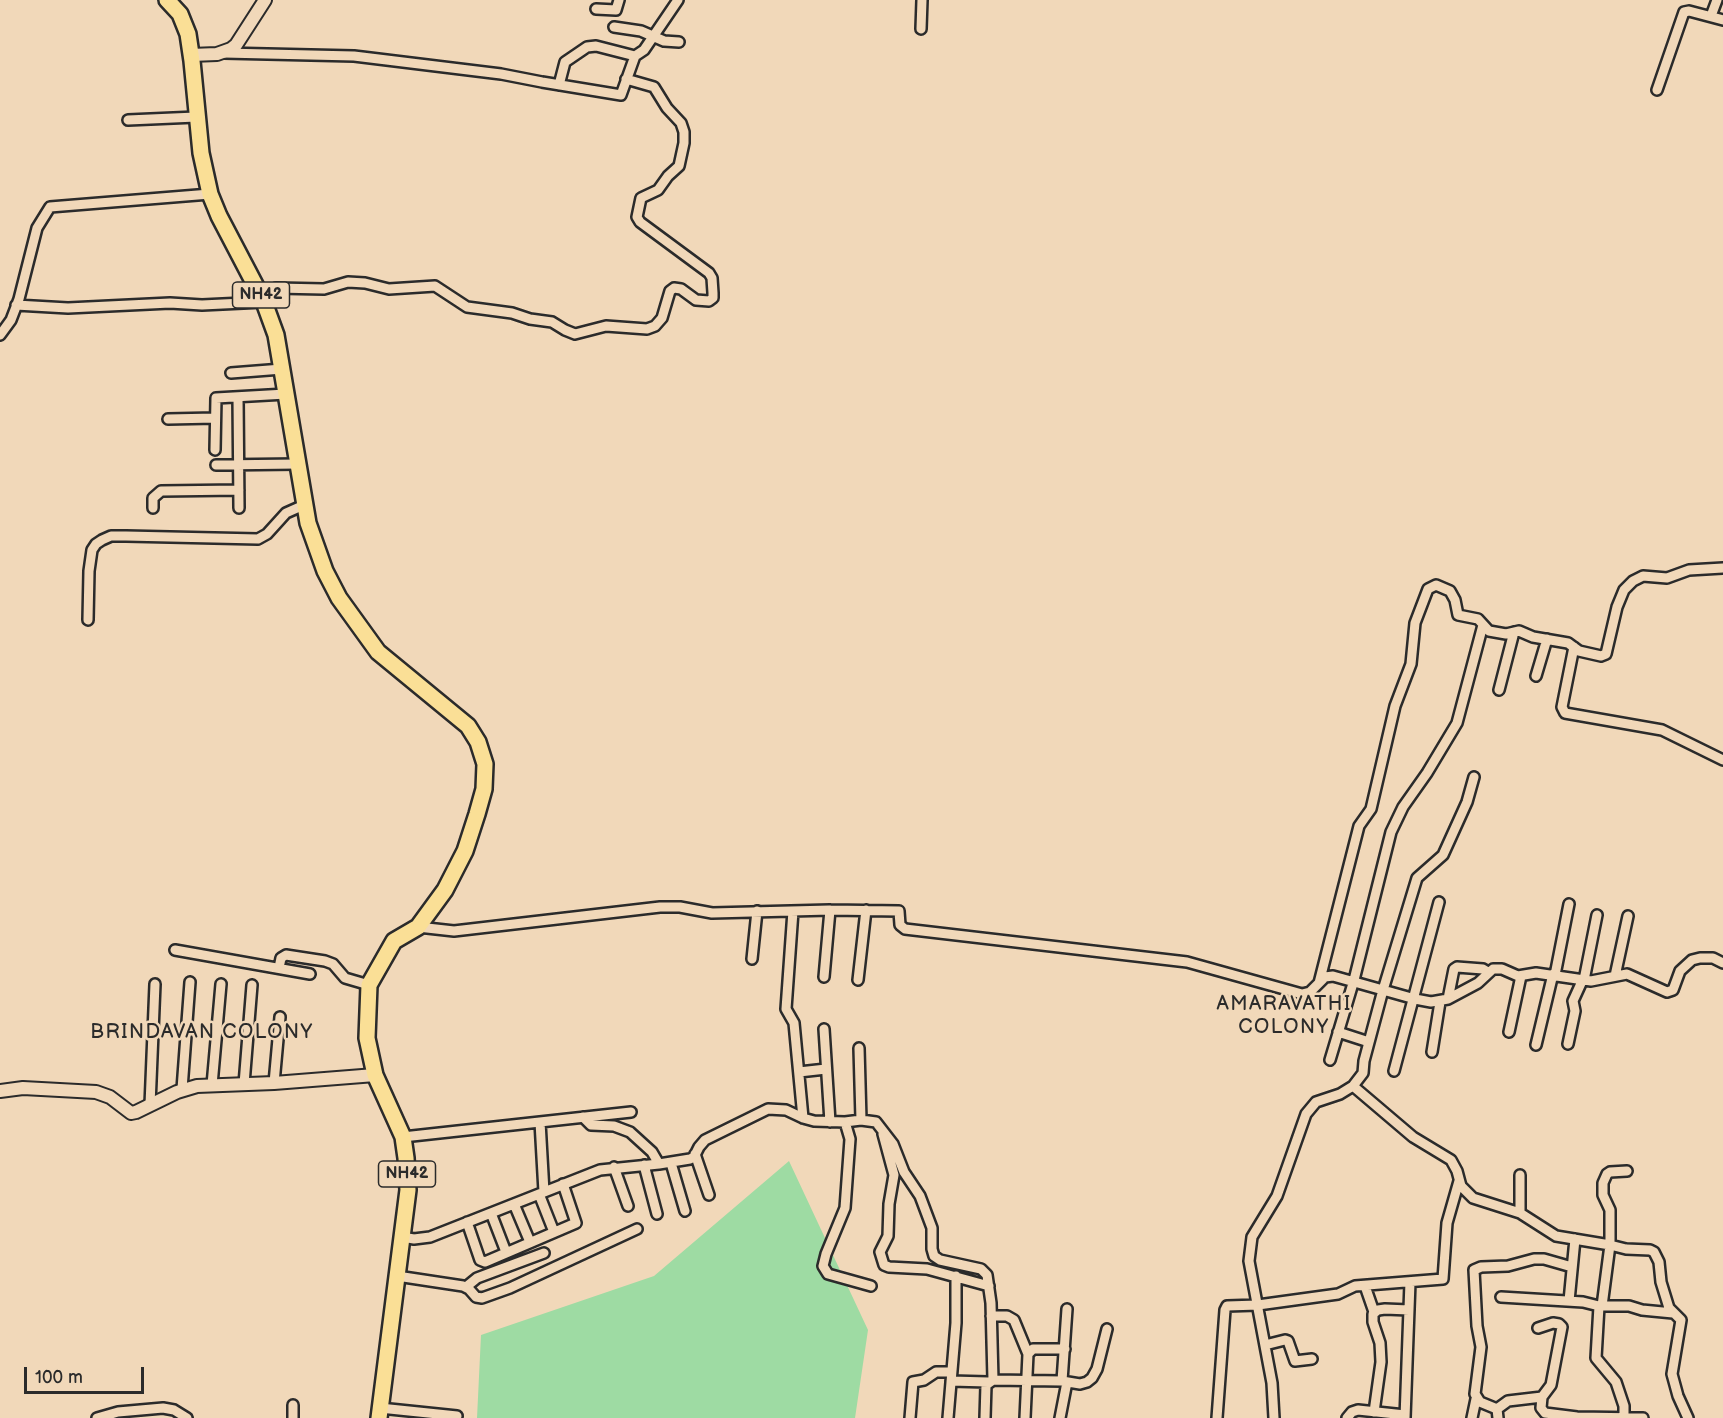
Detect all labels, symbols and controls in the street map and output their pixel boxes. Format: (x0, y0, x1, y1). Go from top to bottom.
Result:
road number: NH42 (232, 282, 290, 308)
district label: AMARAVATHI COLONY (1216, 993, 1352, 1040)
district label: BRINDAVAN COLONY (90, 1021, 314, 1045)
road number: NH42 (378, 1161, 436, 1187)
scale bar (27, 1355, 147, 1393)
text: 100 m (35, 1367, 83, 1388)

